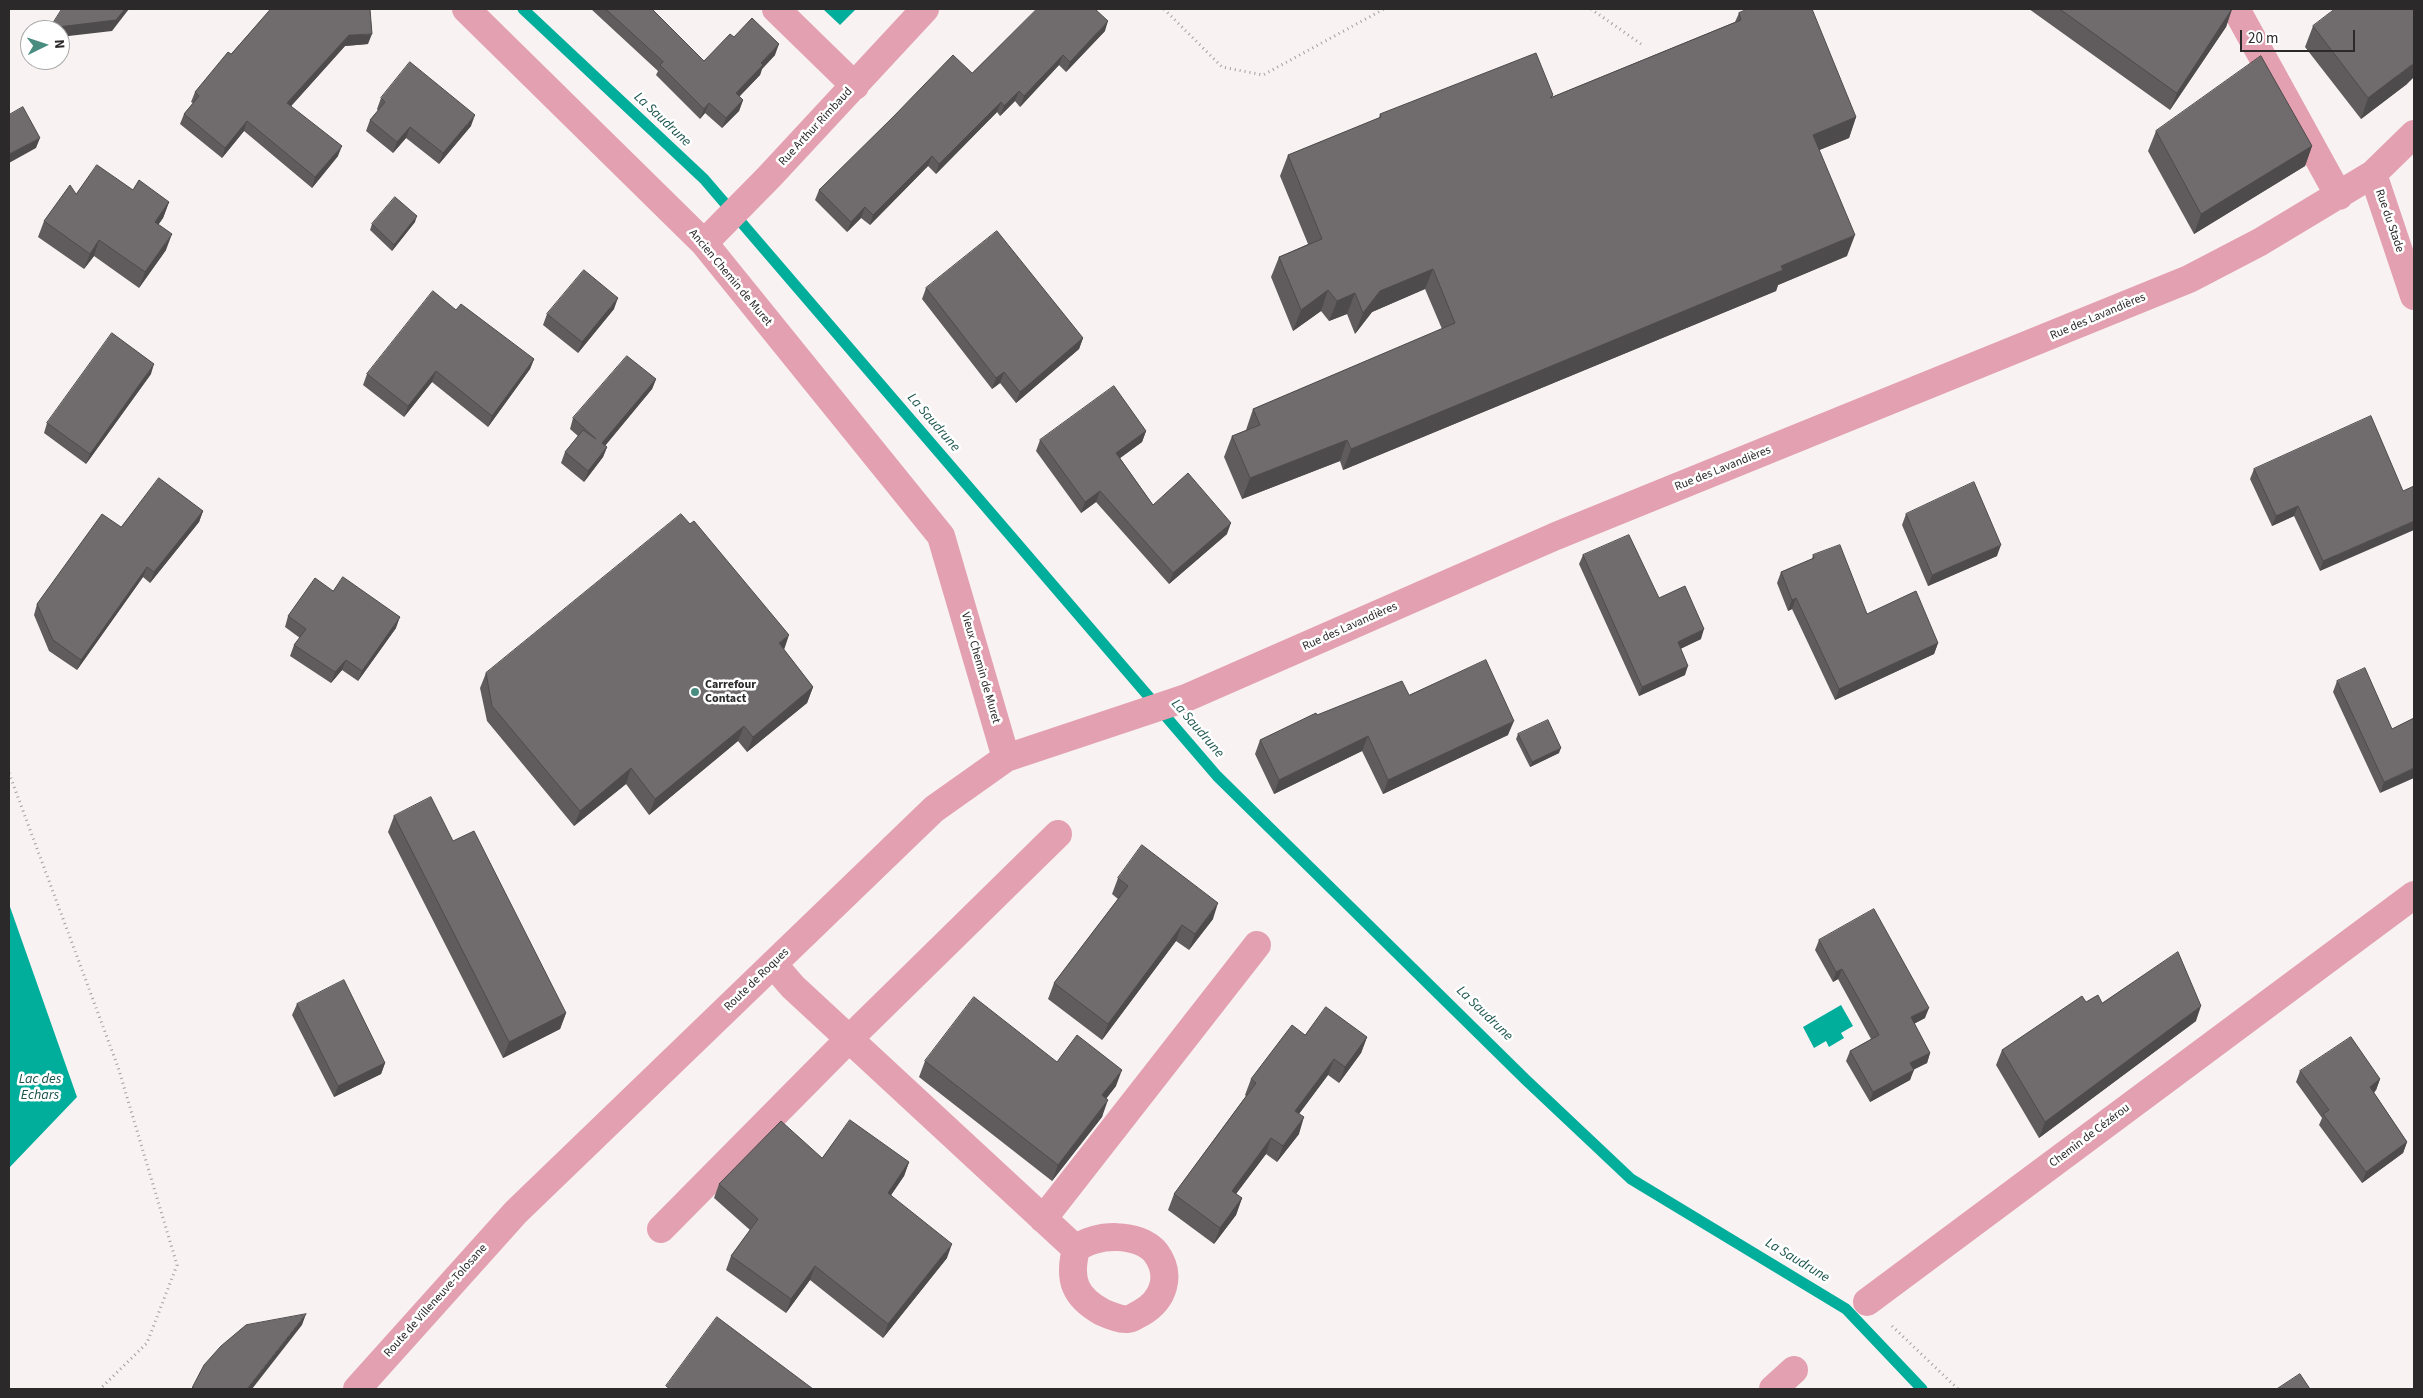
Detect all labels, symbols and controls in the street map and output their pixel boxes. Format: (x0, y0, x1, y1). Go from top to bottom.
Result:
north arrow (20, 20, 70, 70)
scale bar (2243, 20, 2358, 52)
text: 20 m (2248, 28, 2278, 49)
text: N (49, 39, 69, 49)
street label: Rue Arthur Rimbaud (776, 85, 856, 169)
water label: La Saudrune (630, 89, 694, 151)
street label: Rue du Stade (2371, 188, 2407, 254)
street label: Ancien Chemin de Muret (685, 227, 775, 329)
street label: Rue des Lavandières (2048, 290, 2148, 344)
water label: La Saudrune (903, 390, 963, 456)
street label: Rue des Lavandières (1673, 443, 1773, 495)
street label: Rue des Lavandières (1300, 600, 1400, 654)
street label: Vieux Chemin de Muret (957, 611, 1003, 725)
place label: Carrefour Contact (705, 678, 756, 706)
marker: Carrefour Contact (689, 686, 701, 698)
water label: La Saudrune (1167, 696, 1227, 762)
street label: Route de Roques (722, 946, 792, 1014)
water label: La Saudrune (1452, 983, 1516, 1045)
water label: Lac des Echars (19, 1072, 61, 1104)
street label: Chemin de Cézérou (2047, 1101, 2133, 1171)
water label: La Saudrune (1762, 1235, 1832, 1287)
street label: Route de Villeneuve-Tolosane (381, 1241, 491, 1361)

